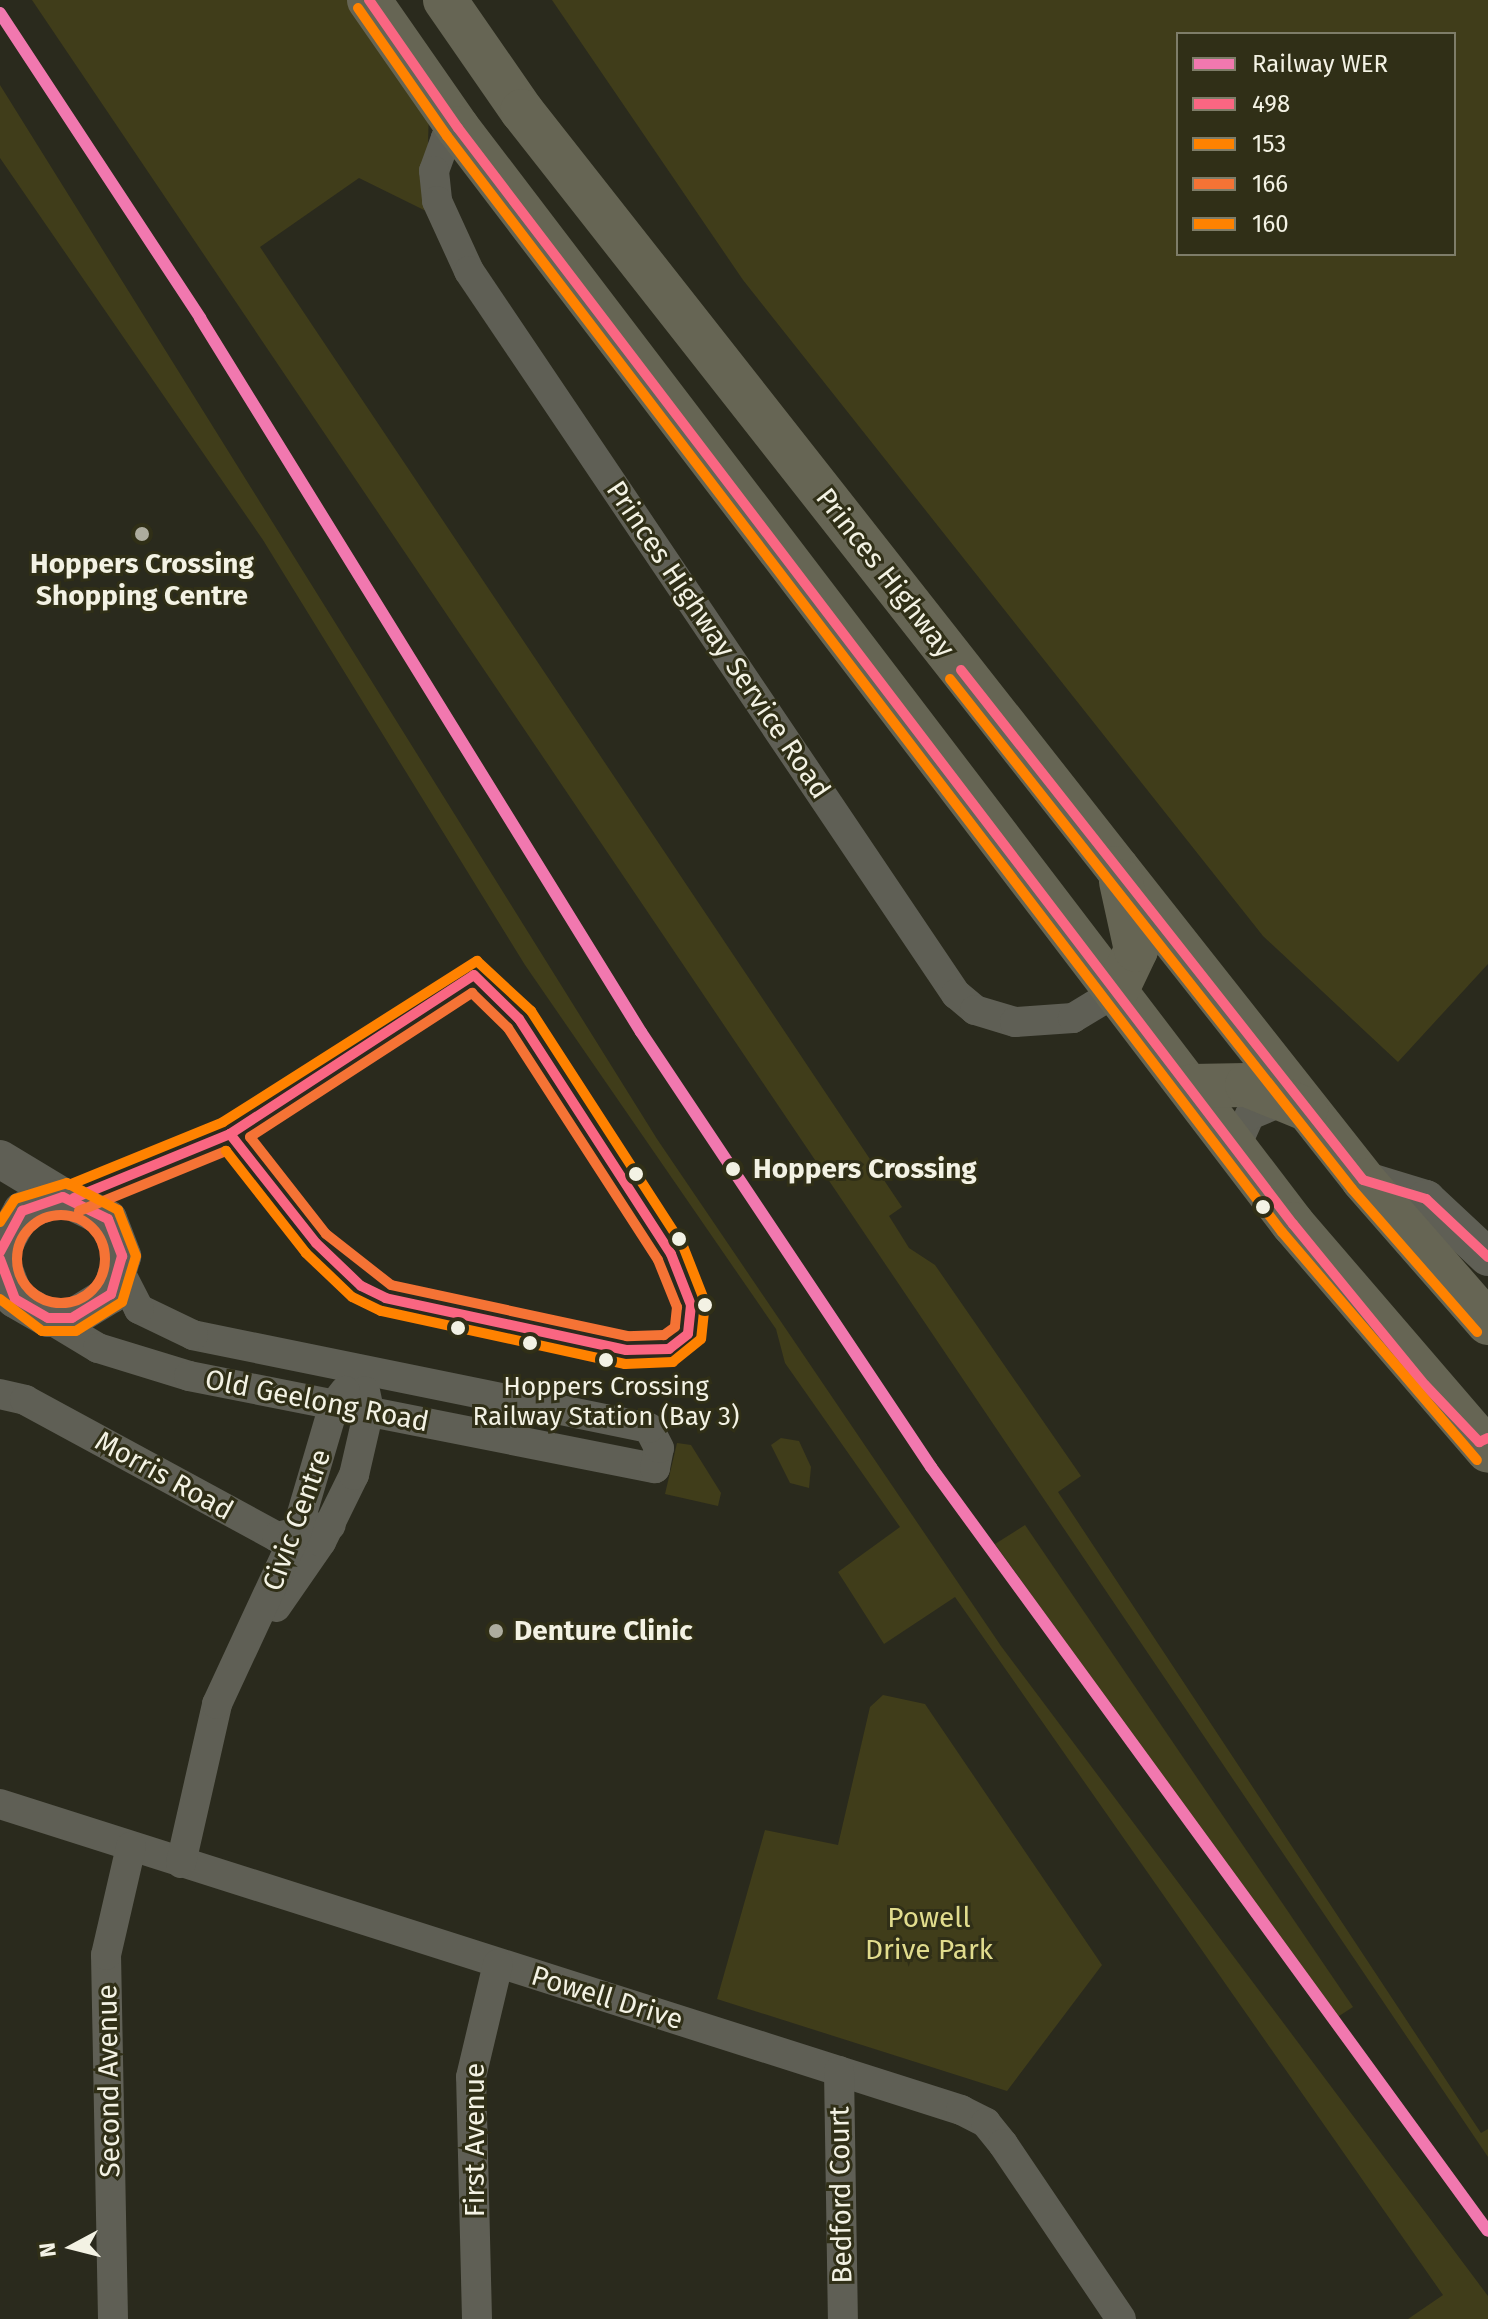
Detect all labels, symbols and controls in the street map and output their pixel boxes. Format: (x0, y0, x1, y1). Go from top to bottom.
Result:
legend (1176, 32, 1456, 256)
text: Railway WER (1252, 50, 1388, 78)
text: 498 (1252, 90, 1290, 118)
text: 153 (1252, 130, 1286, 158)
text: 166 (1252, 170, 1288, 198)
text: 160 (1252, 210, 1289, 238)
street label: Princes Highway Service Road (599, 475, 837, 805)
street label: Princes Highway (808, 482, 962, 664)
marker: Hoppers Crossing Shopping Centre (133, 525, 151, 543)
place label: Hoppers Crossing Shopping Centre (30, 547, 254, 613)
place label: Hoppers Crossing (753, 1152, 977, 1186)
marker: Hoppers Crossing (720, 1156, 746, 1182)
unlabelled marker (628, 1166, 644, 1182)
unlabelled marker (1255, 1199, 1271, 1215)
unlabelled marker (671, 1231, 687, 1247)
unlabelled marker (697, 1297, 713, 1313)
unlabelled marker (450, 1320, 466, 1336)
unlabelled marker (522, 1335, 538, 1351)
marker: Hoppers Crossing Railway Station (Bay 3) (598, 1352, 614, 1368)
street label: Old Geelong Road (202, 1363, 432, 1439)
place label: Hoppers Crossing Railway Station (Bay 3) (473, 1371, 739, 1432)
street label: Morris Road (89, 1424, 239, 1528)
street label: Civic Centre (256, 1445, 338, 1595)
place label: Denture Clinic (514, 1614, 693, 1648)
marker: Denture Clinic (485, 1620, 507, 1642)
park label: Powell Drive Park (865, 1901, 993, 1967)
street label: Powell Drive (527, 1959, 687, 2037)
street label: Second Avenue (91, 1984, 127, 2178)
street label: First Avenue (458, 2063, 492, 2217)
street label: Bedford Court (823, 2106, 859, 2284)
north arrow (32, 2207, 112, 2287)
text: N (33, 2241, 62, 2259)

